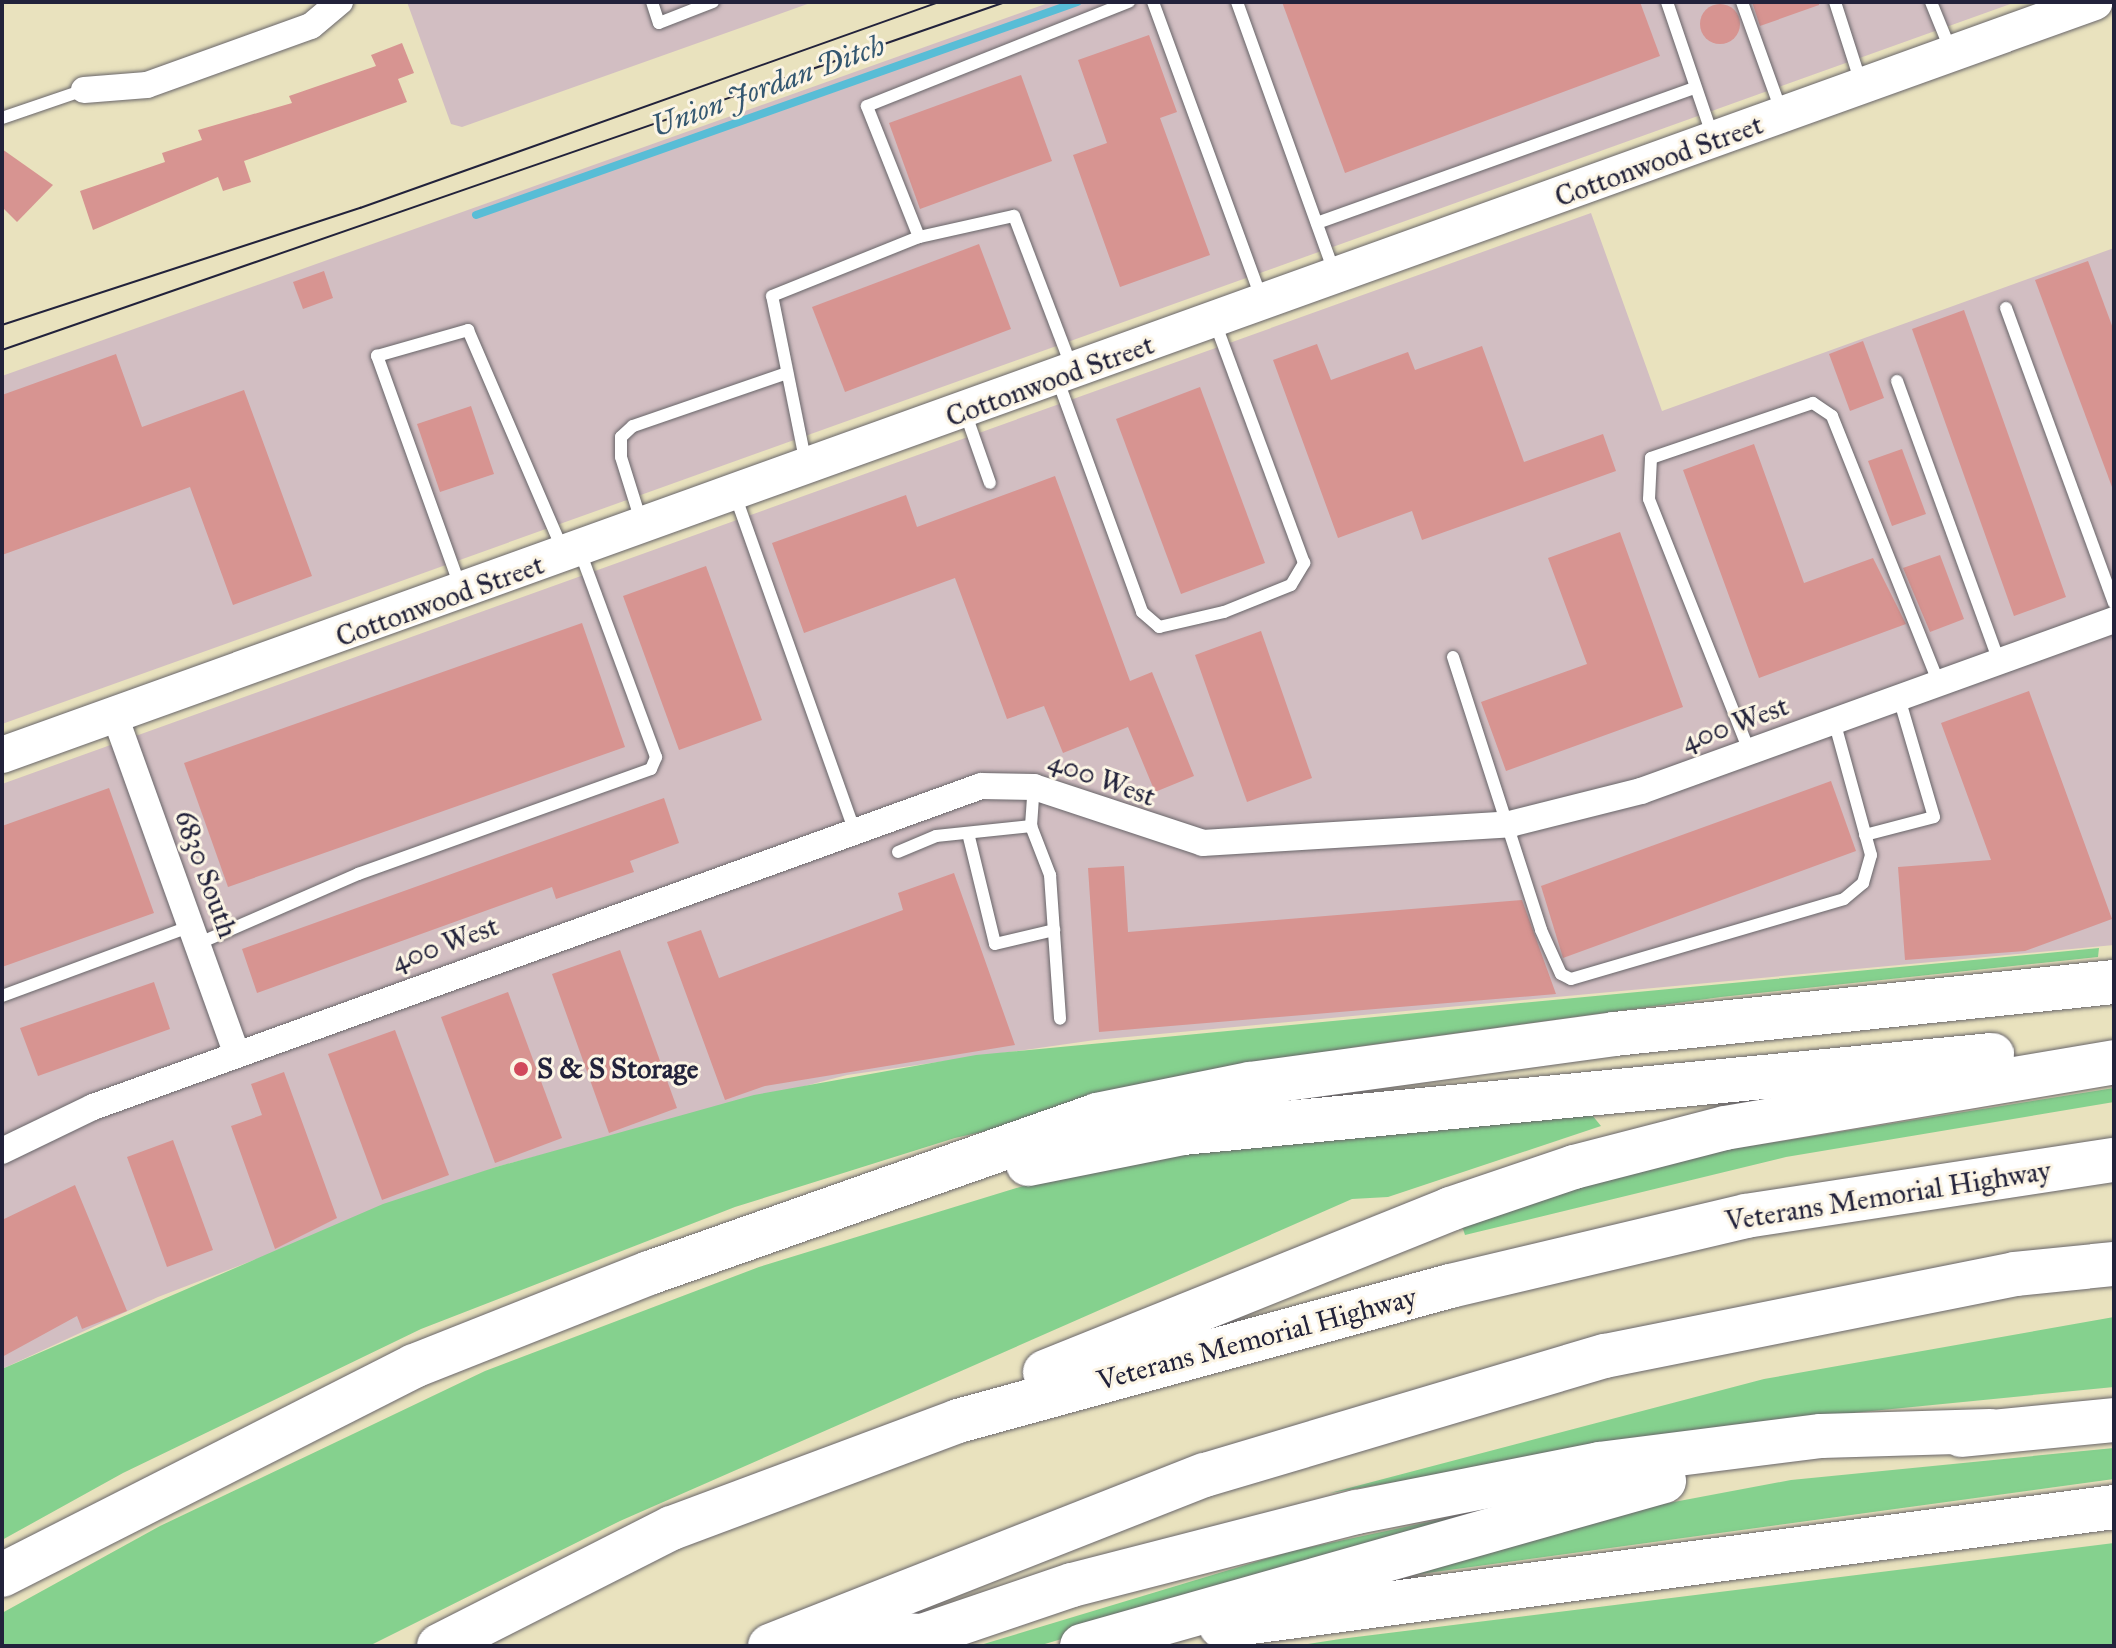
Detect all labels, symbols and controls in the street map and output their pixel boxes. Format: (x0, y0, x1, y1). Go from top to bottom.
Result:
water label: Union Jordan Ditch (646, 27, 890, 145)
street label: Cottonwood Street (1550, 108, 1768, 214)
street label: Cottonwood Street (941, 328, 1159, 434)
street label: Cottonwood Street (331, 548, 549, 654)
street label: 400 West (1677, 689, 1793, 759)
street label: 400 West (1044, 744, 1160, 814)
street label: 6830 South (167, 805, 245, 943)
street label: 400 West (387, 909, 503, 979)
place label: S & S Storage (537, 1052, 698, 1086)
marker: S & S Storage (512, 1060, 530, 1078)
street label: Veterans Memorial Highway (1723, 1154, 2053, 1238)
street label: Veterans Memorial Highway (1094, 1280, 1420, 1398)

